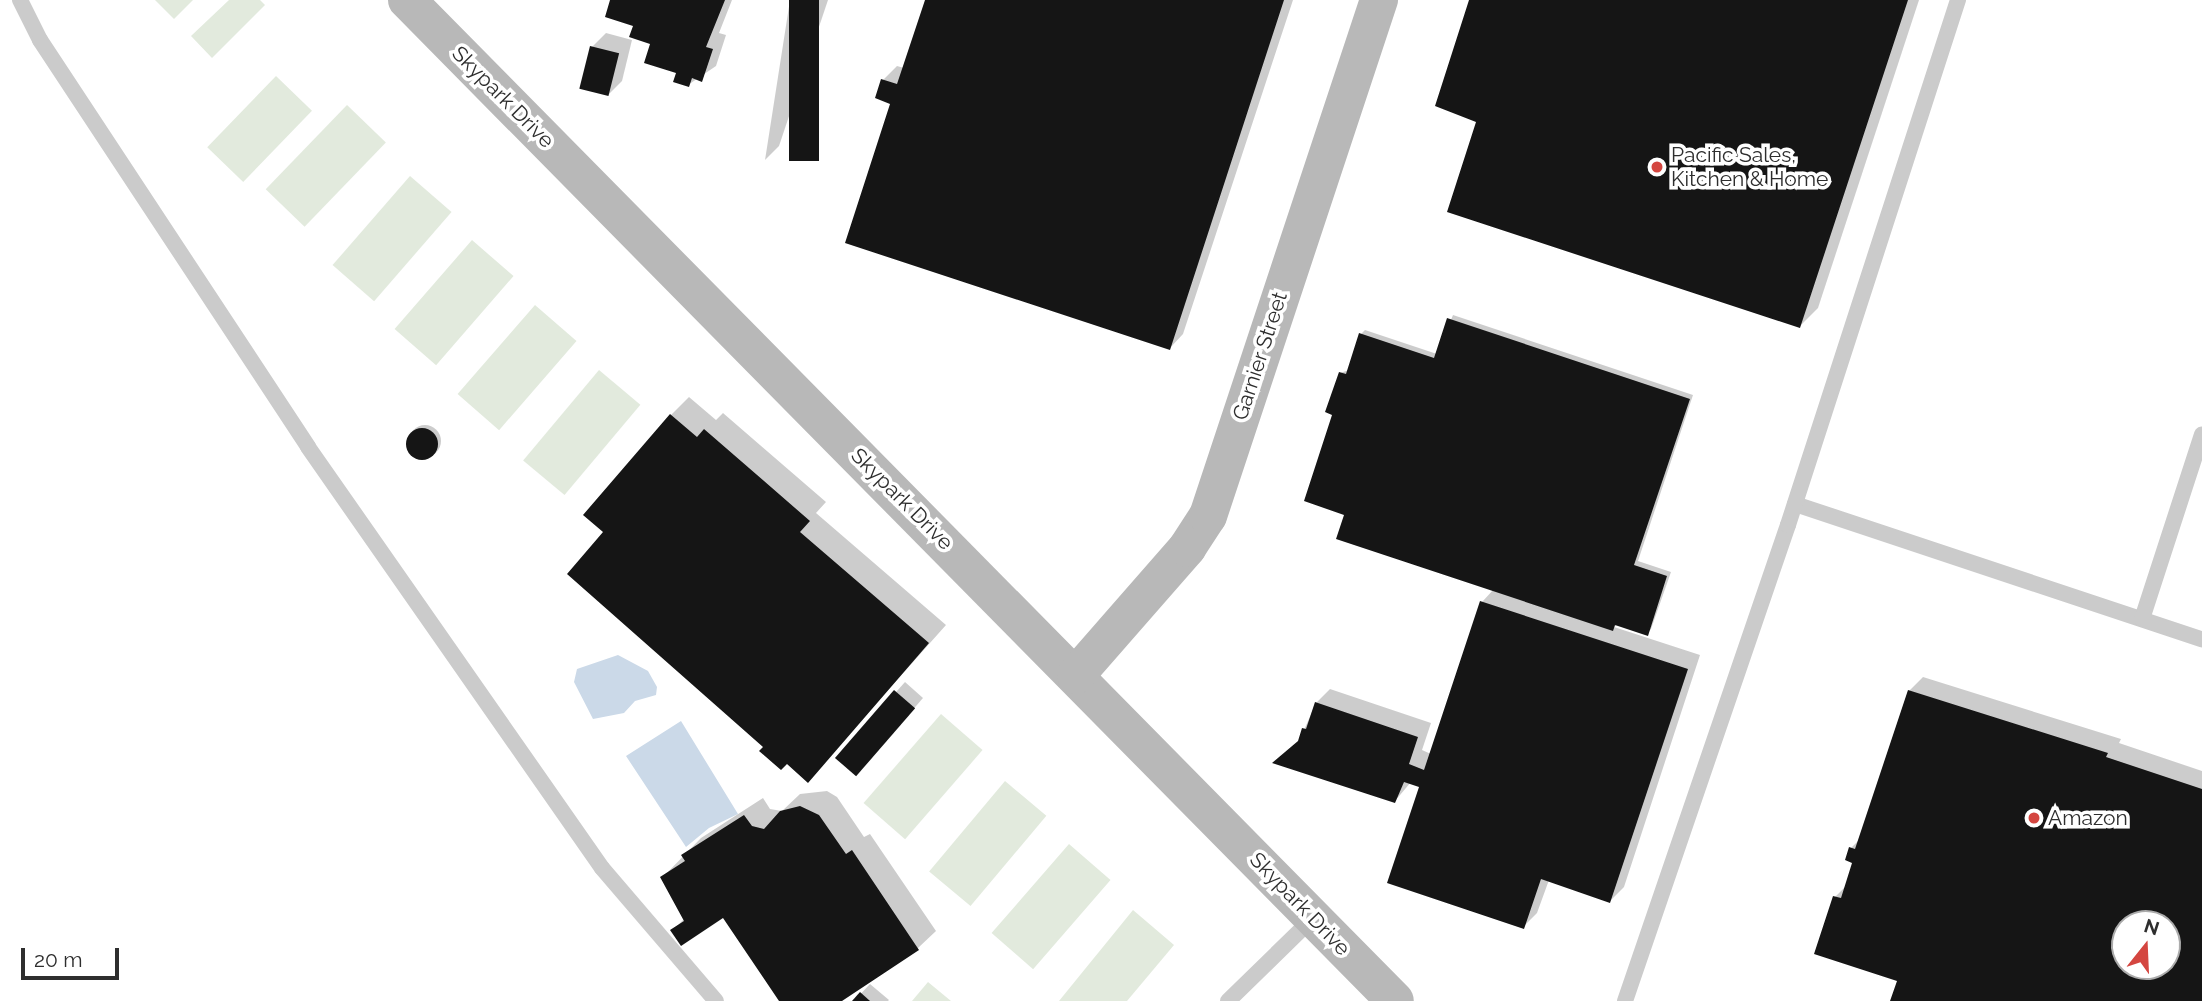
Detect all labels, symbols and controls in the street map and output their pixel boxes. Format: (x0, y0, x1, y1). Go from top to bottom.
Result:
street label: Skypark Drive (447, 41, 559, 153)
place label: Pacific Sales, Kitchen & Home (1671, 142, 1828, 192)
marker: Pacific Sales, Kitchen & Home (1649, 159, 1665, 175)
street label: Garnier Street (1227, 288, 1293, 424)
street label: Skypark Drive (846, 443, 958, 555)
place label: Amazon (2048, 805, 2128, 831)
marker: Amazon (2026, 810, 2042, 826)
street label: Skypark Drive (1245, 847, 1355, 961)
north arrow (2111, 910, 2181, 980)
text: N (2142, 914, 2162, 940)
scale bar (24, 934, 122, 978)
text: 20 m (34, 947, 82, 972)

